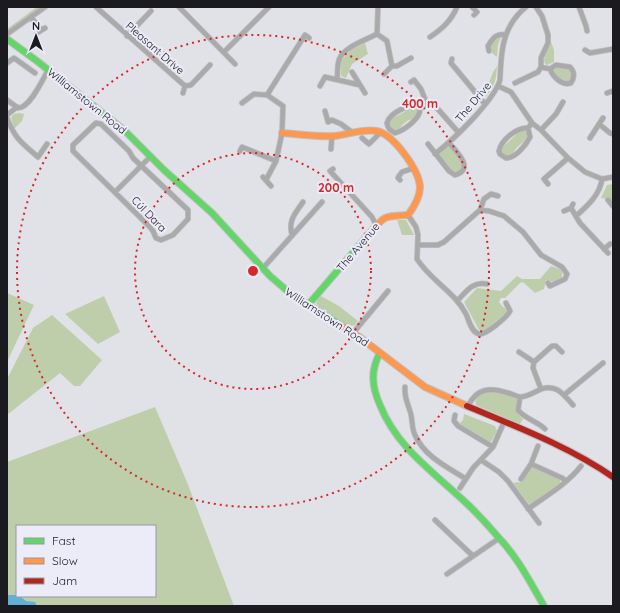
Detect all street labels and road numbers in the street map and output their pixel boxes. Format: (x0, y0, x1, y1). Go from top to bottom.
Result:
street label: Pleasant Drive (123, 19, 187, 77)
street label: Williamstown Road (45, 65, 129, 137)
street label: The Drive (452, 79, 494, 125)
street label: Cúl Dara (129, 193, 169, 235)
street label: The Avenue (333, 220, 383, 274)
street label: Williamstown Road (282, 285, 372, 349)

